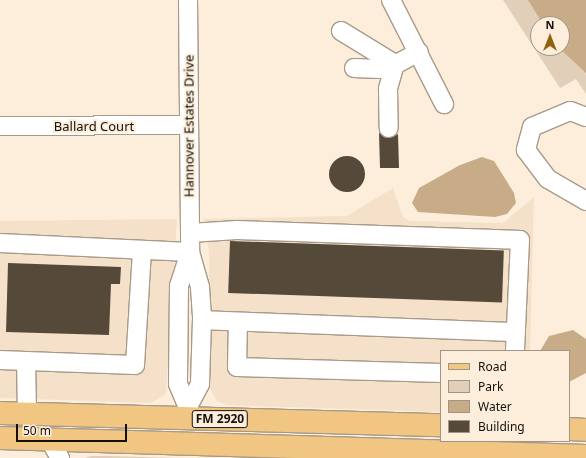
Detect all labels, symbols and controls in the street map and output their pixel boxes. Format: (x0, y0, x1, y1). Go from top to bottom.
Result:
north arrow (530, 16, 570, 56)
text: N (546, 17, 554, 32)
street label: Hannover Estates Drive (181, 55, 197, 197)
street label: Ballard Court (54, 118, 134, 134)
legend (440, 350, 570, 442)
text: Road (478, 358, 507, 375)
text: Park (478, 378, 503, 395)
text: Water (478, 398, 512, 415)
road number: FM 2920 (191, 409, 249, 429)
scale bar (18, 416, 129, 442)
text: Building (478, 418, 525, 435)
text: 50 m (23, 422, 51, 439)

